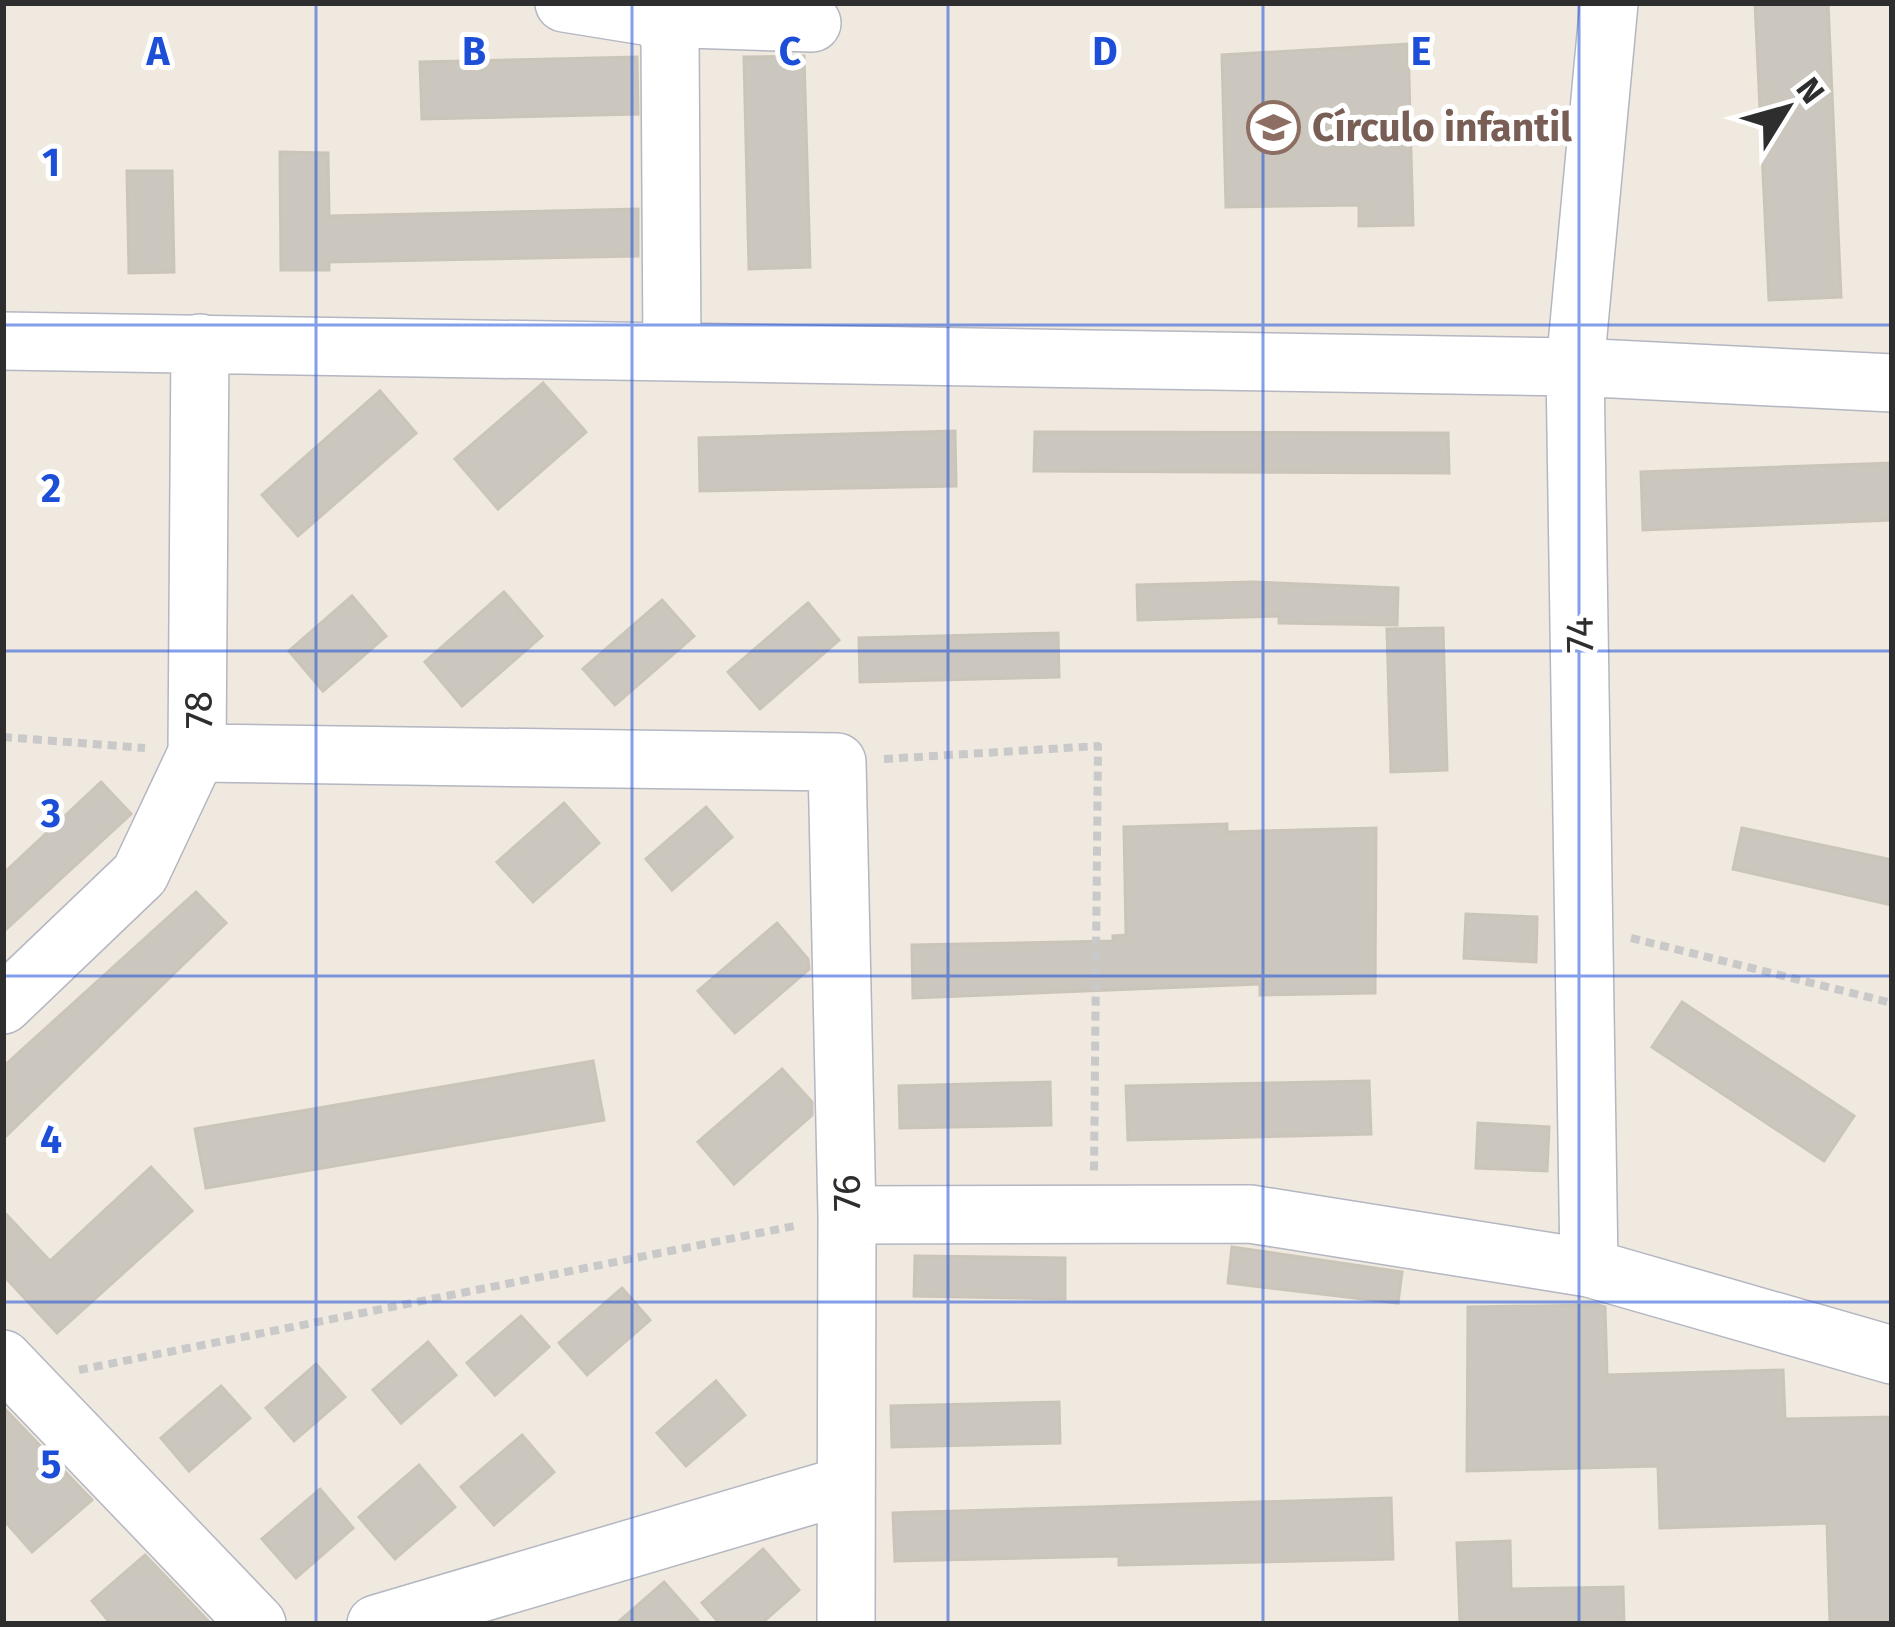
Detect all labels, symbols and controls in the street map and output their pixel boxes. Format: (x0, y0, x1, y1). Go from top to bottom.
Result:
text: A (145, 29, 170, 75)
text: B (462, 29, 486, 75)
text: C (779, 29, 802, 75)
text: D (1092, 29, 1118, 75)
text: E (1411, 29, 1431, 75)
north arrow (1727, 48, 1847, 168)
text: N (1788, 70, 1833, 111)
school or university icon: Círculo infantil (1245, 99, 1301, 155)
place label: Círculo infantil (1312, 105, 1572, 151)
text: 1 (42, 140, 60, 186)
text: 2 (41, 466, 61, 512)
street label: 74 (1557, 616, 1603, 654)
street label: 78 (176, 691, 222, 729)
text: 3 (40, 791, 61, 837)
text: 4 (40, 1117, 62, 1163)
street label: 76 (824, 1174, 870, 1212)
text: 5 (41, 1442, 61, 1488)

